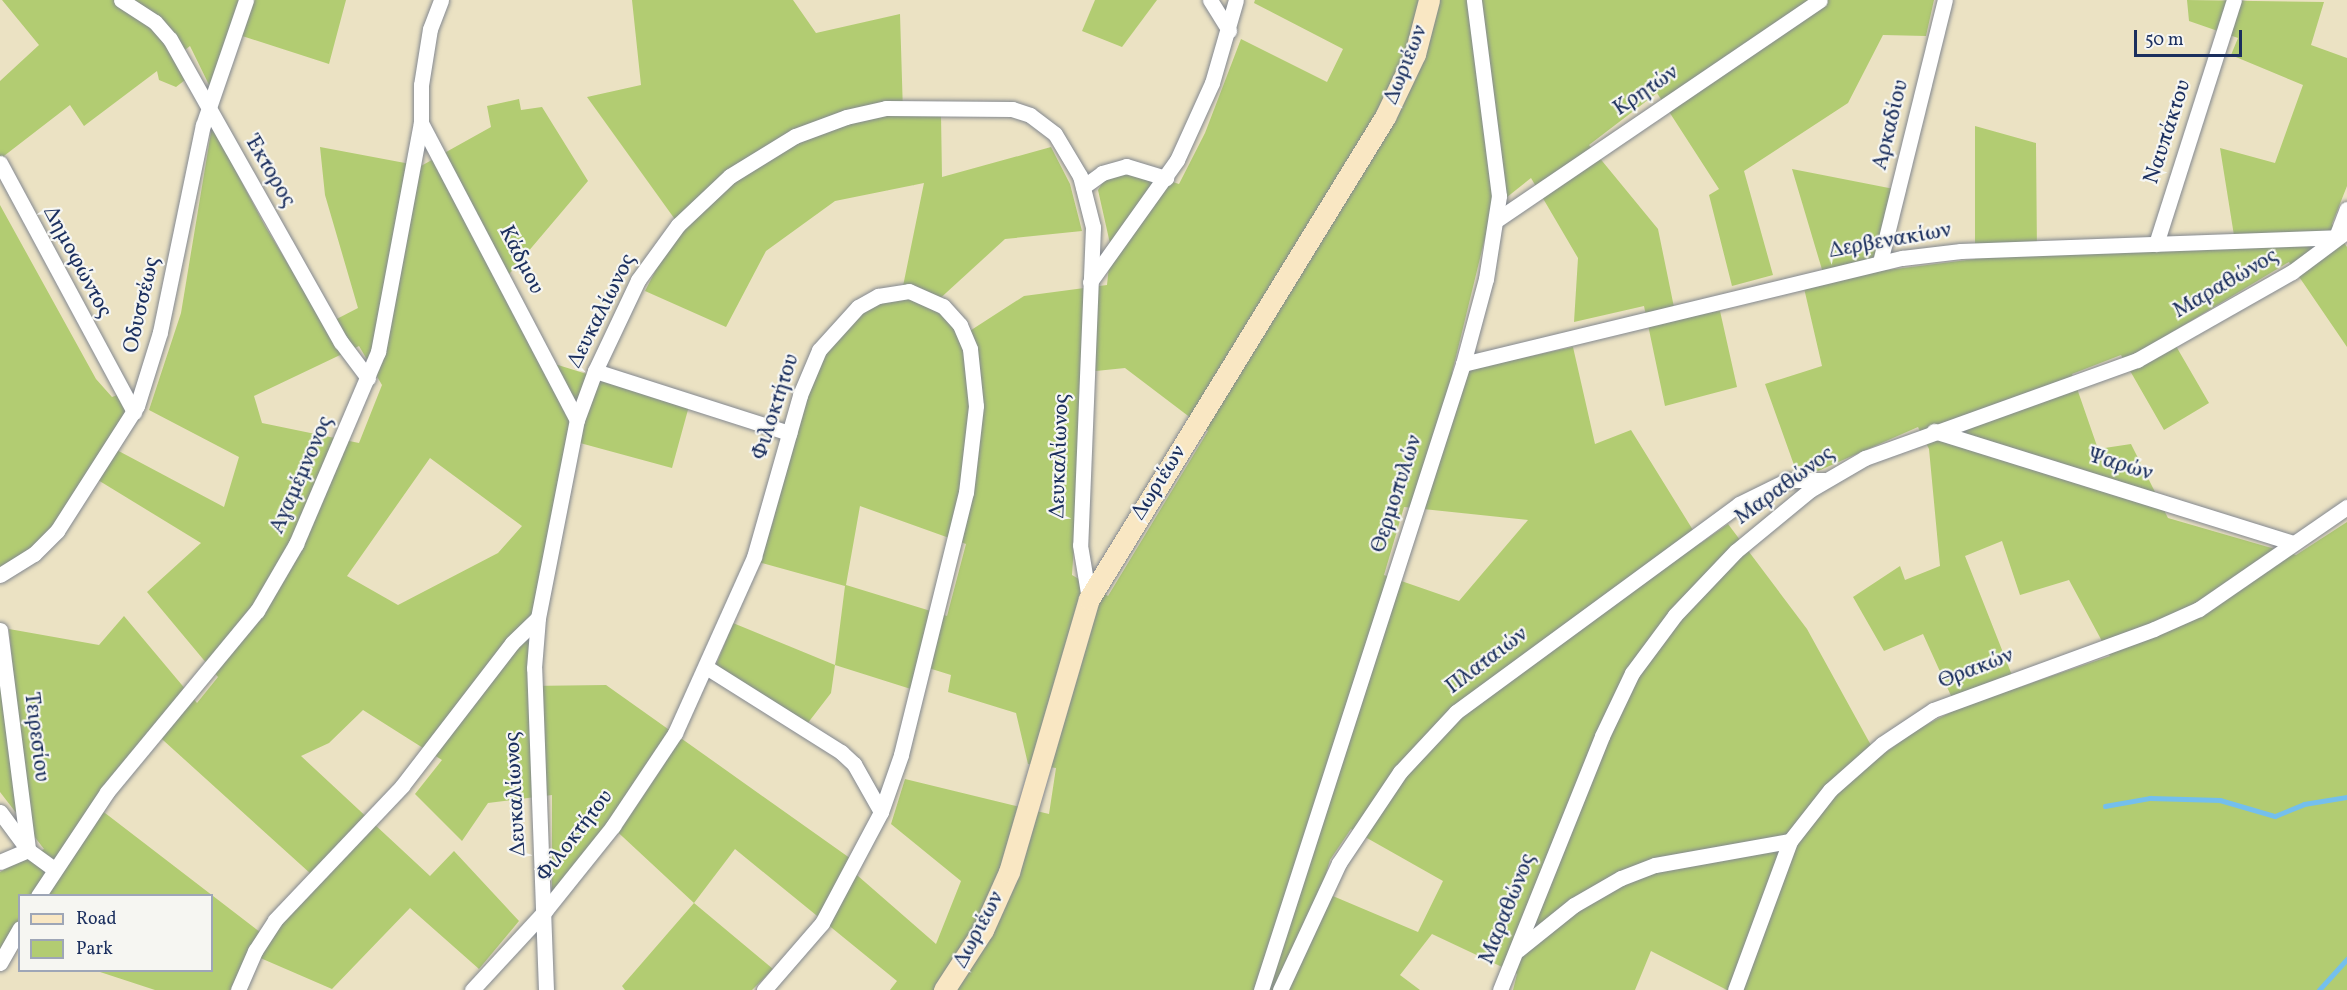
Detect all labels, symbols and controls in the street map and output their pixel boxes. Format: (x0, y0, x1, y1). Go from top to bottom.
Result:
scale bar (2137, 18, 2245, 56)
street label: Δωριέων (1378, 22, 1434, 108)
text: 50 m (2145, 28, 2184, 53)
street label: Κρητών (1608, 60, 1684, 122)
street label: Ναυπάκτου (2139, 76, 2197, 188)
street label: Αρκαδίου (1867, 77, 1915, 173)
street label: Έκτορος (239, 132, 301, 212)
street label: Δημοφώντος (37, 202, 117, 322)
street label: Δερβενακίων (1827, 217, 1953, 265)
street label: Κάδμου (493, 221, 549, 299)
street label: Μαραθώνος (2169, 243, 2283, 325)
street label: Δευκαλίωνος (562, 249, 642, 373)
street label: Οδυσσέως (118, 254, 166, 356)
street label: Φιλοκτήτου (746, 351, 806, 463)
street label: Δευκαλίωνος (1045, 393, 1075, 519)
street label: Αγαμέμνονος (264, 412, 340, 538)
street label: Θερμοπυλών (1366, 432, 1428, 556)
street label: Δωριέων (1126, 441, 1192, 525)
street label: Μαραθώνος (1730, 441, 1840, 531)
street label: Ψαρών (2084, 443, 2156, 487)
street label: Πλαταιών (1441, 622, 1533, 700)
street label: Θρακών (1935, 643, 2017, 695)
street label: Τειρεσίου (17, 691, 55, 783)
street label: Δευκαλίωνος (500, 731, 532, 857)
street label: Φιλοκτήτου (531, 785, 619, 887)
street label: Μαραθώνος (1474, 850, 1542, 968)
street label: Δωριέων (948, 887, 1010, 973)
legend (18, 894, 213, 972)
text: Road (76, 907, 117, 932)
text: Park (76, 937, 113, 962)

